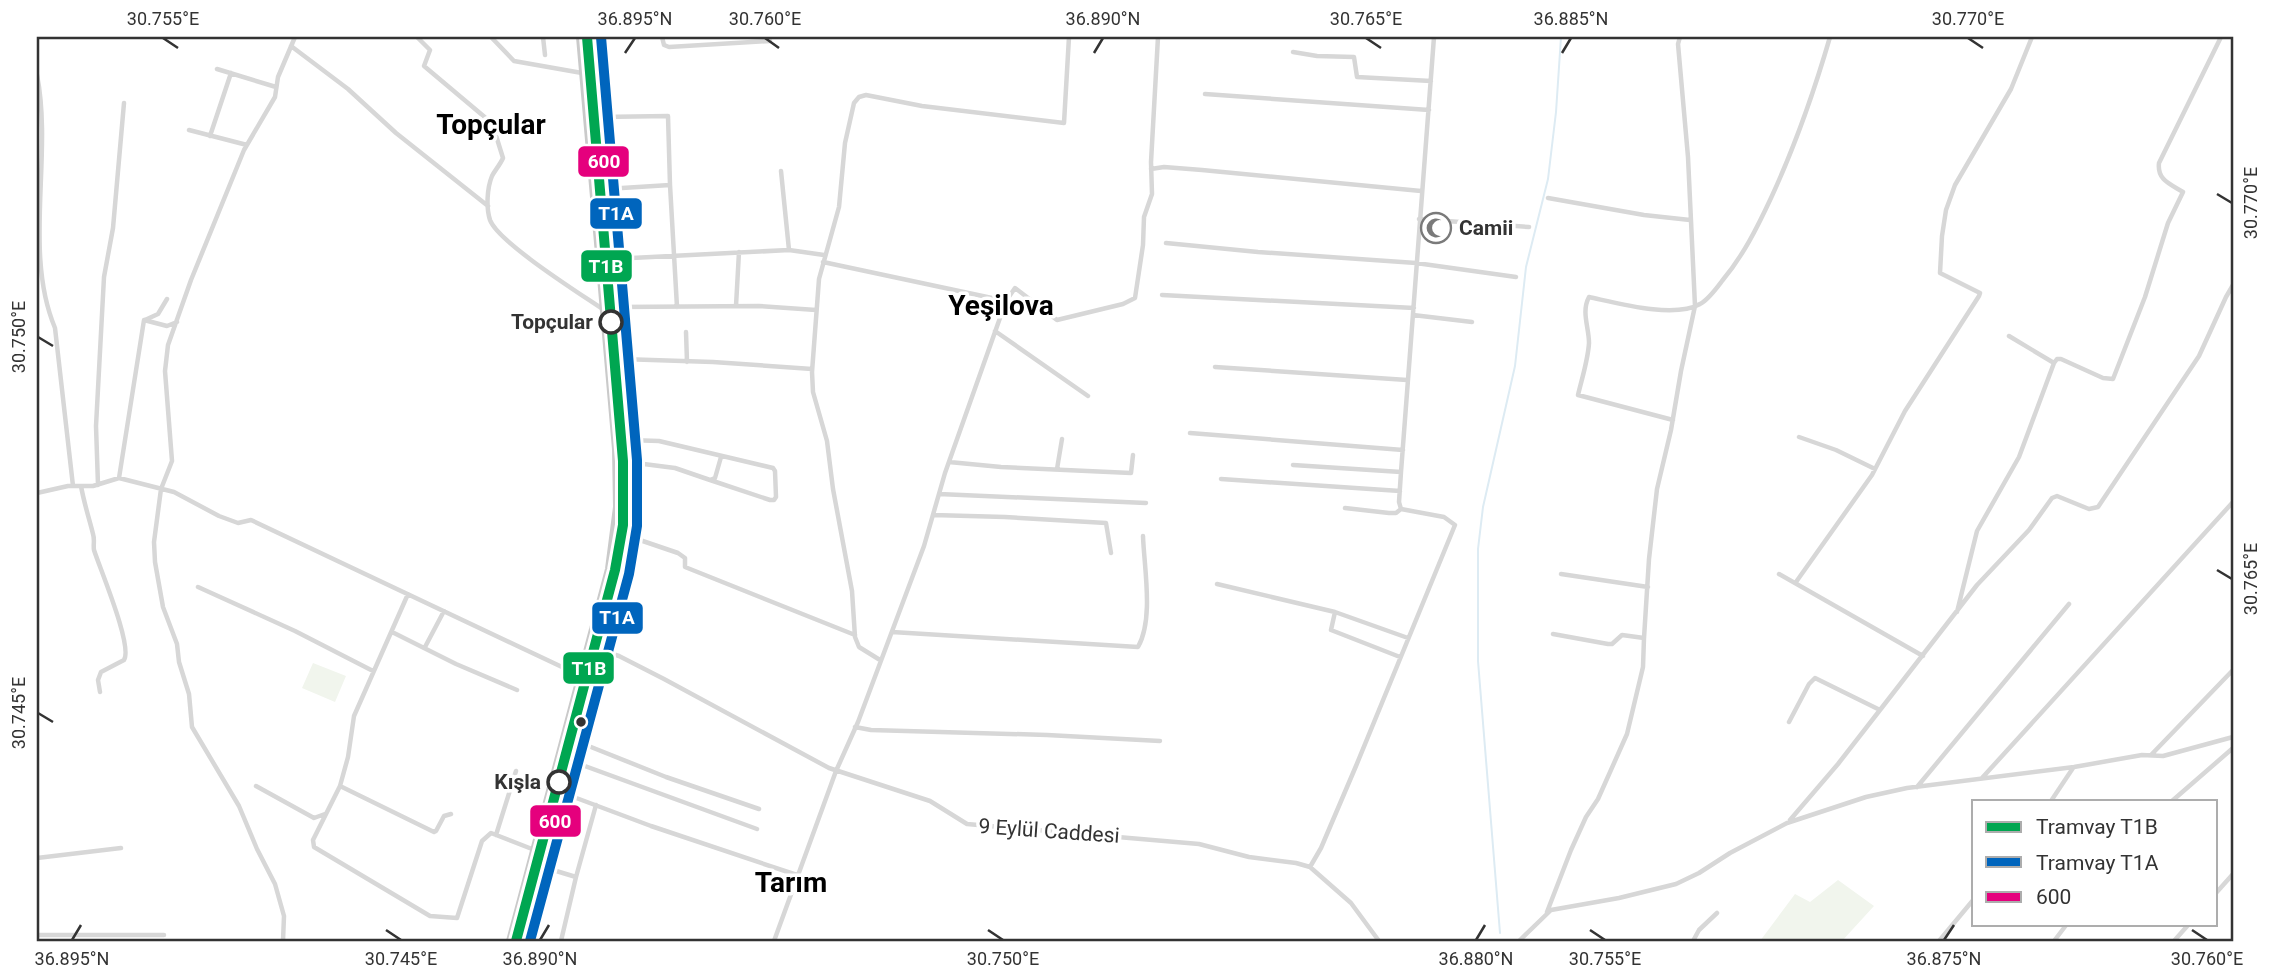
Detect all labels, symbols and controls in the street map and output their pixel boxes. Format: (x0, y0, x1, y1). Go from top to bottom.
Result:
text: 30.755°E (127, 8, 199, 29)
text: 36.895°N (598, 8, 672, 29)
text: 30.760°E (729, 8, 801, 29)
text: 36.890°N (1066, 8, 1140, 29)
text: 30.765°E (1330, 8, 1402, 29)
text: 36.885°N (1534, 8, 1608, 29)
text: 30.770°E (1932, 8, 2004, 29)
district label: Topçular (436, 108, 546, 141)
line badge: 600 (577, 145, 630, 178)
text: 600 (588, 150, 620, 173)
text: 30.770°E (2240, 167, 2261, 239)
line badge: T1A (589, 197, 643, 230)
text: T1A (598, 202, 634, 225)
mosque icon: Camii (1419, 211, 1453, 245)
place label: Camii (1459, 216, 1513, 240)
line badge: T1B (580, 249, 633, 283)
text: T1B (589, 255, 623, 278)
district label: Yeşilova (948, 289, 1054, 322)
text: 30.750°E (8, 301, 29, 373)
place label: Topçular (511, 310, 593, 334)
marker: Topçular (599, 310, 623, 334)
text: 30.765°E (2240, 543, 2261, 615)
line badge: T1A (591, 601, 644, 635)
text: T1A (599, 606, 635, 629)
line badge: T1B (562, 651, 615, 685)
text: T1B (572, 657, 606, 680)
text: 30.745°E (8, 677, 29, 749)
unlabelled marker (574, 715, 588, 729)
place label: Kışla (494, 770, 541, 794)
marker: Kışla (547, 770, 571, 794)
legend (1972, 800, 2218, 926)
line badge: 600 (529, 804, 582, 838)
text: 600 (539, 810, 571, 833)
street label: 9 Eylül Caddesi (978, 814, 1120, 848)
text: Tramvay T1B (2036, 815, 2158, 839)
text: Tramvay T1A (2036, 851, 2159, 875)
district label: Tarım (755, 866, 827, 899)
text: 600 (2036, 885, 2071, 909)
text: 36.895°N (35, 948, 109, 969)
text: 30.745°E (365, 948, 437, 969)
text: 36.890°N (503, 948, 577, 969)
text: 30.750°E (967, 948, 1039, 969)
text: 36.880°N (1439, 948, 1513, 969)
text: 30.755°E (1569, 948, 1641, 969)
text: 36.875°N (1907, 948, 1981, 969)
text: 30.760°E (2171, 948, 2243, 969)

